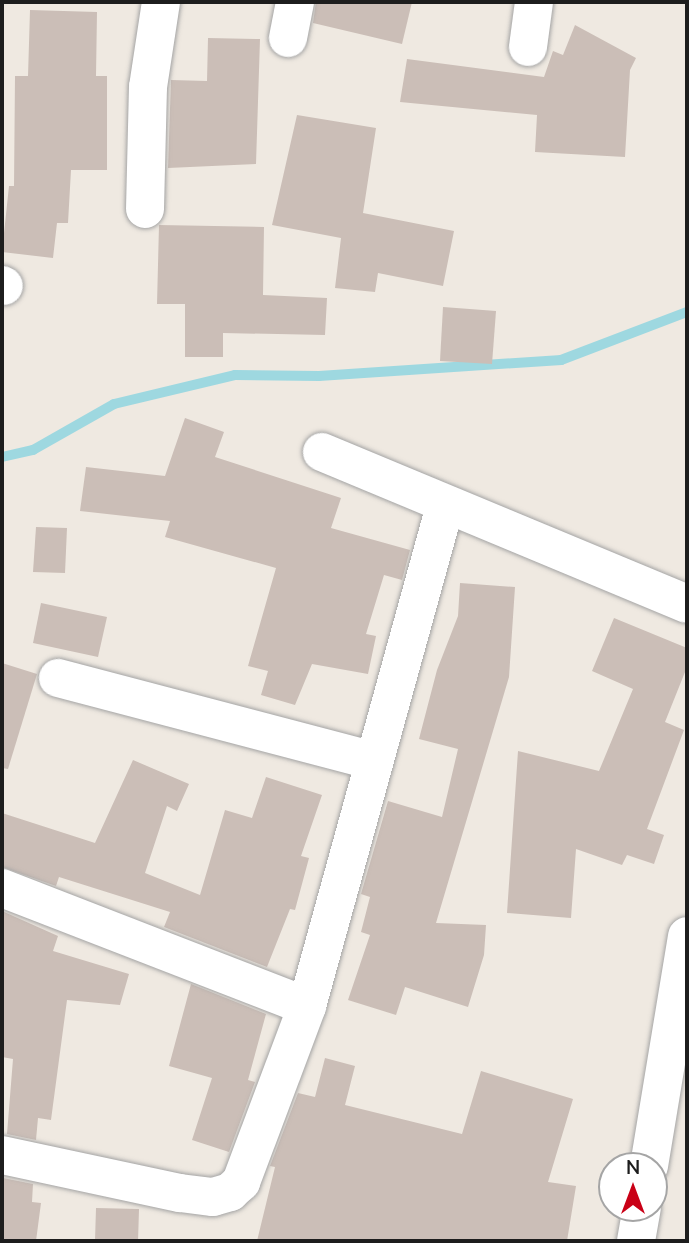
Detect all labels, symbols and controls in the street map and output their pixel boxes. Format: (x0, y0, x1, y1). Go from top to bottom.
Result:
north arrow (598, 1152, 668, 1222)
text: N (626, 1155, 640, 1181)

